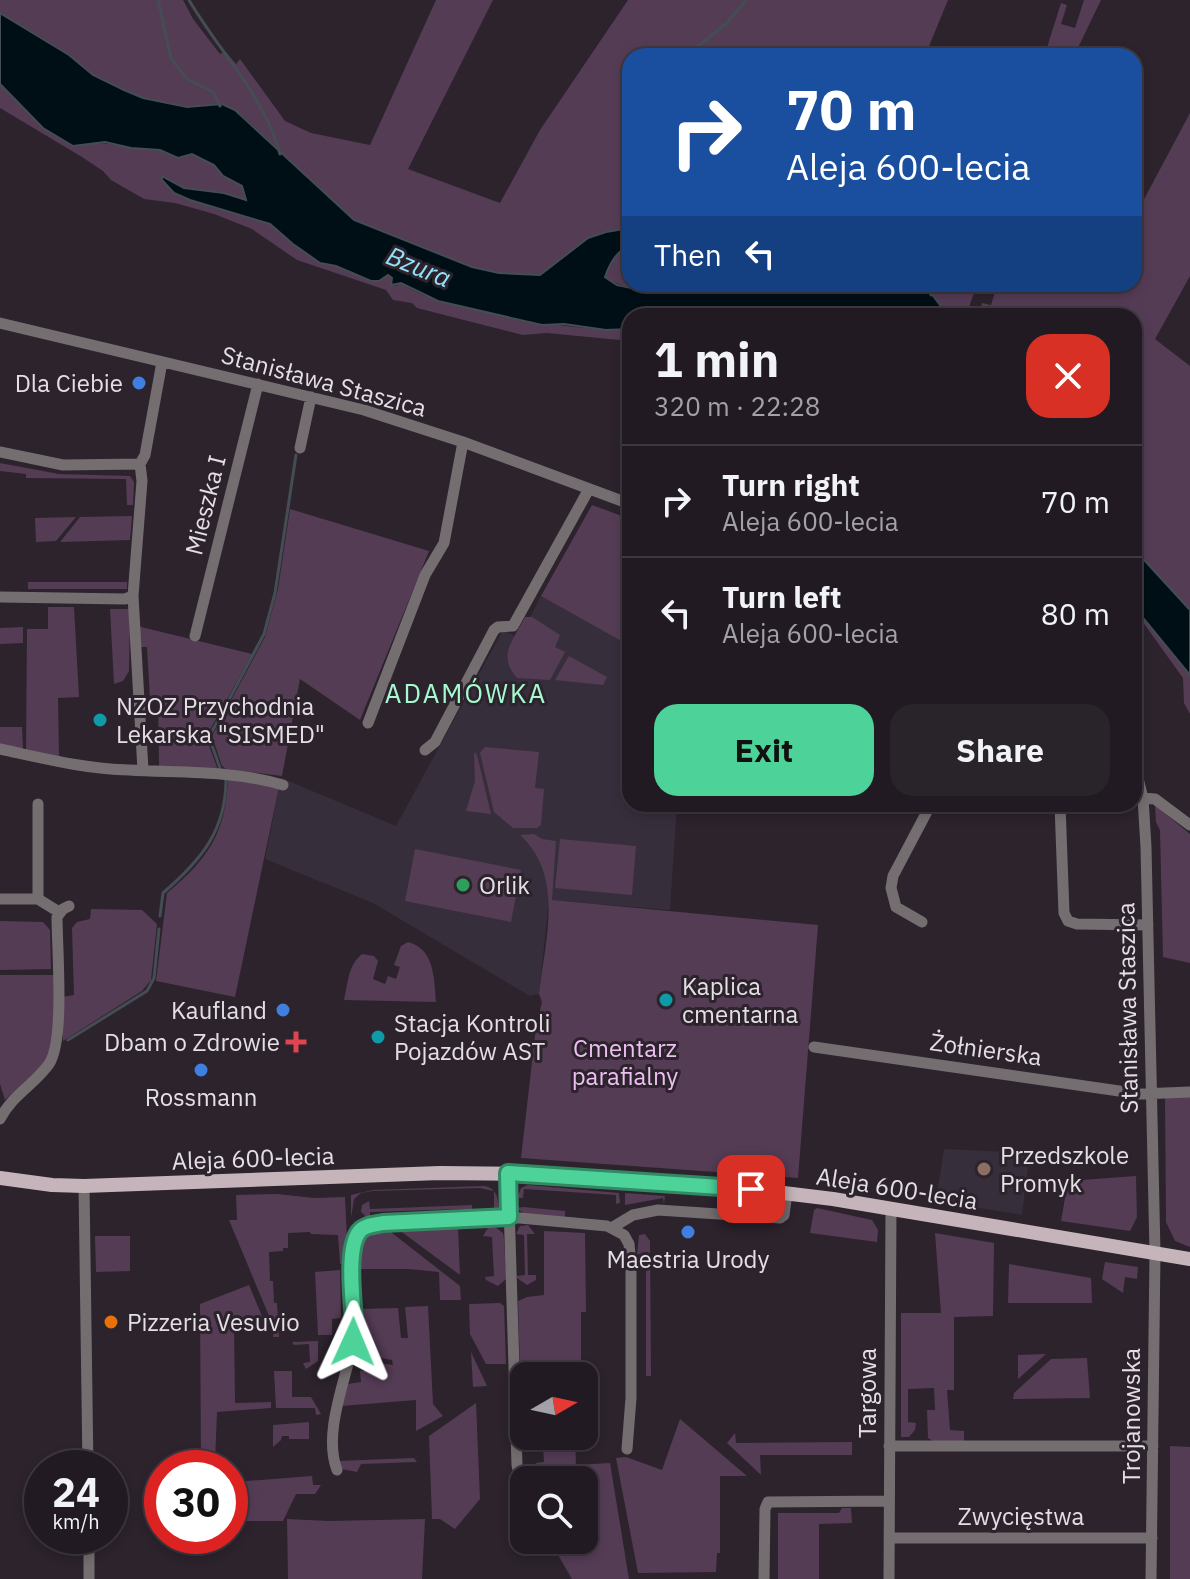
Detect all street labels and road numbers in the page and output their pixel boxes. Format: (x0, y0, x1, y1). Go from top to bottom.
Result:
street label: Stanisława Staszica (218, 338, 430, 424)
street label: Mieszka I (177, 452, 233, 558)
street label: Stanisława Staszica (1109, 902, 1145, 1114)
street label: Żołnierska (928, 1025, 1044, 1073)
street label: Aleja 600-lecia (171, 1139, 335, 1177)
street label: Aleja 600-lecia (814, 1159, 980, 1217)
street label: Targowa (851, 1348, 883, 1438)
street label: Trojanowska (1115, 1348, 1147, 1484)
street label: Zwycięstwa (958, 1500, 1084, 1532)

